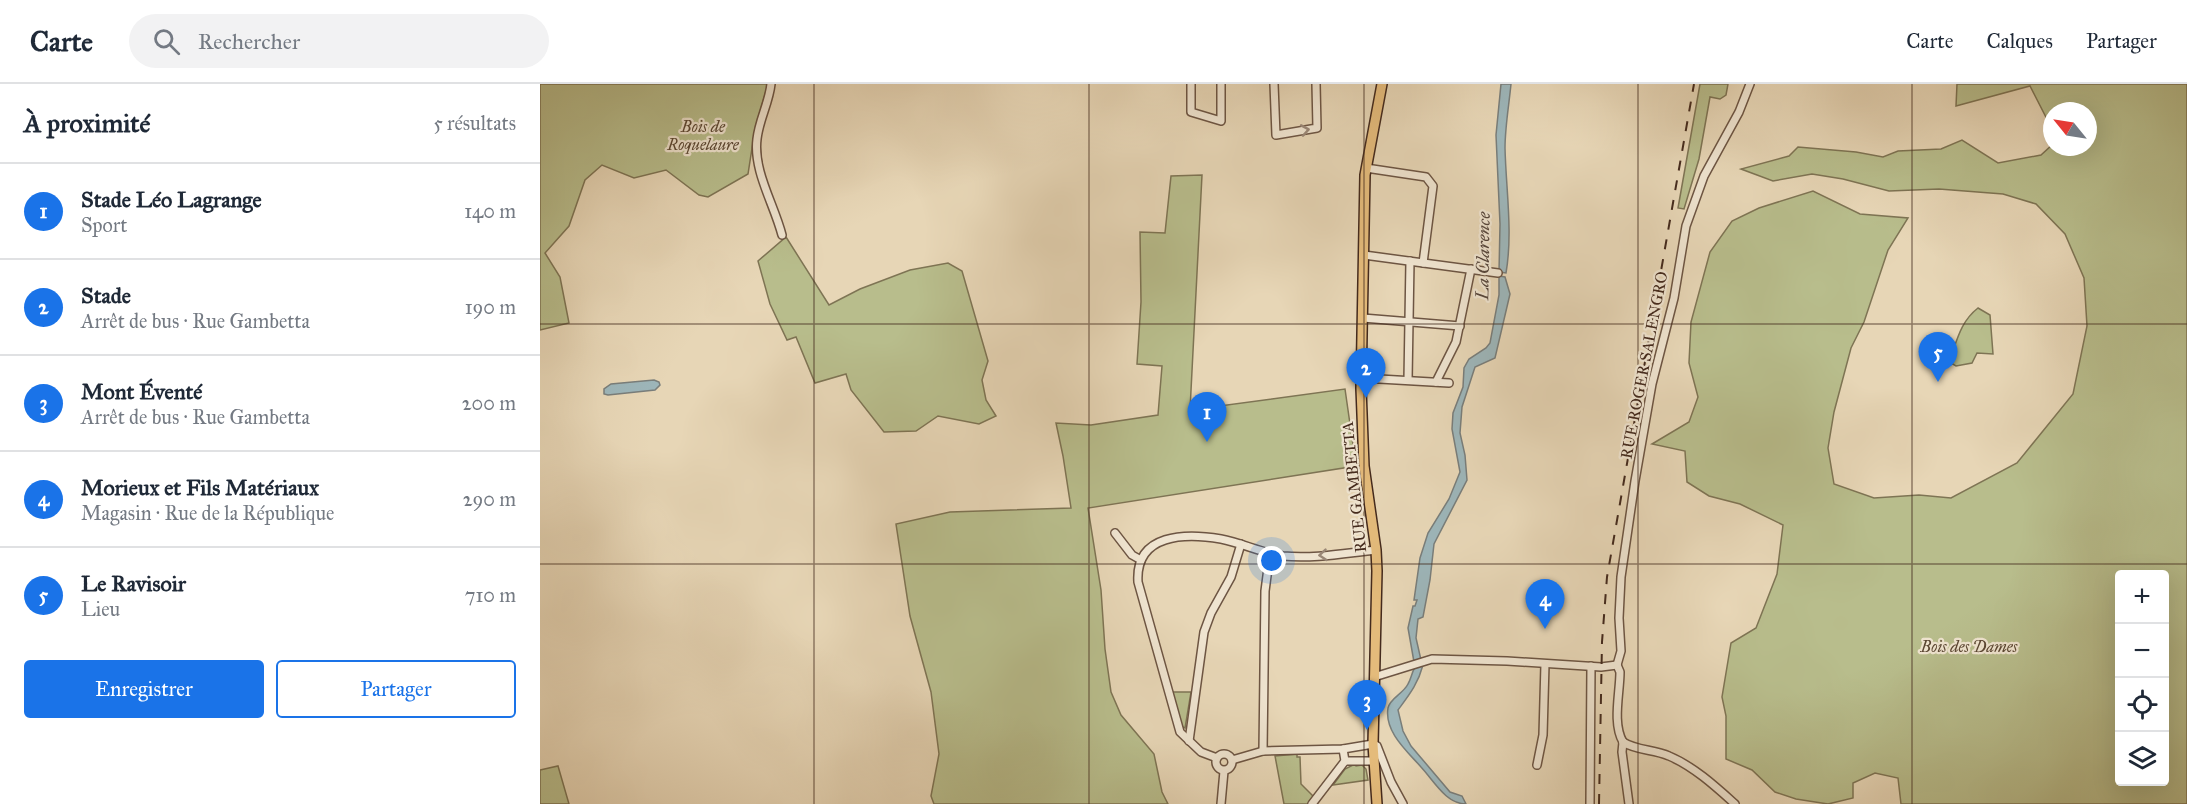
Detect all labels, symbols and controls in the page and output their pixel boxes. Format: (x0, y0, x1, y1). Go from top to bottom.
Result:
search box (129, 14, 549, 68)
text: Carte (30, 24, 93, 59)
icon: search (150, 25, 183, 58)
text: Rechercher (198, 28, 300, 55)
text: Carte (1906, 28, 1953, 54)
text: Calques (1986, 28, 2053, 54)
text: Partager (2086, 28, 2157, 54)
north arrow (2043, 102, 2097, 156)
text: À proximité (24, 107, 150, 139)
text: 5 résultats (434, 111, 516, 135)
park label: Bois de Roquelaure (666, 117, 740, 154)
one-way arrow (1300, 124, 1310, 137)
text: Stade Léo Lagrange (81, 186, 262, 213)
text: 1 (40, 199, 47, 223)
text: 140 m (464, 199, 516, 223)
water label: La Clarence (1471, 211, 1495, 301)
text: Sport (81, 213, 127, 237)
street label: RUE ROGER SALENGRO (1616, 270, 1672, 460)
text: Stade (81, 282, 131, 309)
text: 2 (39, 295, 48, 319)
text: 190 m (465, 295, 516, 319)
text: Arrêt de bus · Rue Gambetta (81, 309, 310, 333)
pin: 5 (1918, 332, 1958, 382)
pin: 2 (1346, 348, 1386, 398)
text: Mont Éventé (81, 378, 203, 405)
text: 3 (40, 391, 48, 415)
text: 200 m (462, 391, 516, 415)
pin: 1 (1188, 392, 1226, 442)
text: Arrêt de bus · Rue Gambetta (81, 405, 310, 429)
street label: RUE GAMBETTA (1338, 420, 1370, 554)
text: Morieux et Fils Matériaux (81, 474, 319, 501)
text: 4 (38, 487, 49, 511)
text: 290 m (463, 487, 516, 511)
text: Magasin · Rue de la République (81, 501, 334, 525)
your location (1257, 546, 1286, 575)
one-way arrow (1318, 548, 1327, 561)
text: Le Ravisoir (81, 570, 186, 597)
map controls (2115, 570, 2169, 786)
button: + (2115, 570, 2169, 624)
pin: 4 (1526, 580, 1564, 629)
text: 5 (39, 583, 48, 607)
text: 710 m (465, 583, 516, 607)
text: Lieu (81, 597, 120, 621)
button: − (2115, 624, 2169, 678)
park label: Bois des Dames (1920, 637, 2018, 656)
button: Enregistrer (24, 660, 264, 718)
button: Partager (276, 660, 516, 718)
button: locate (2115, 678, 2169, 732)
pin: 3 (1348, 680, 1386, 730)
button: layers (2115, 732, 2169, 786)

